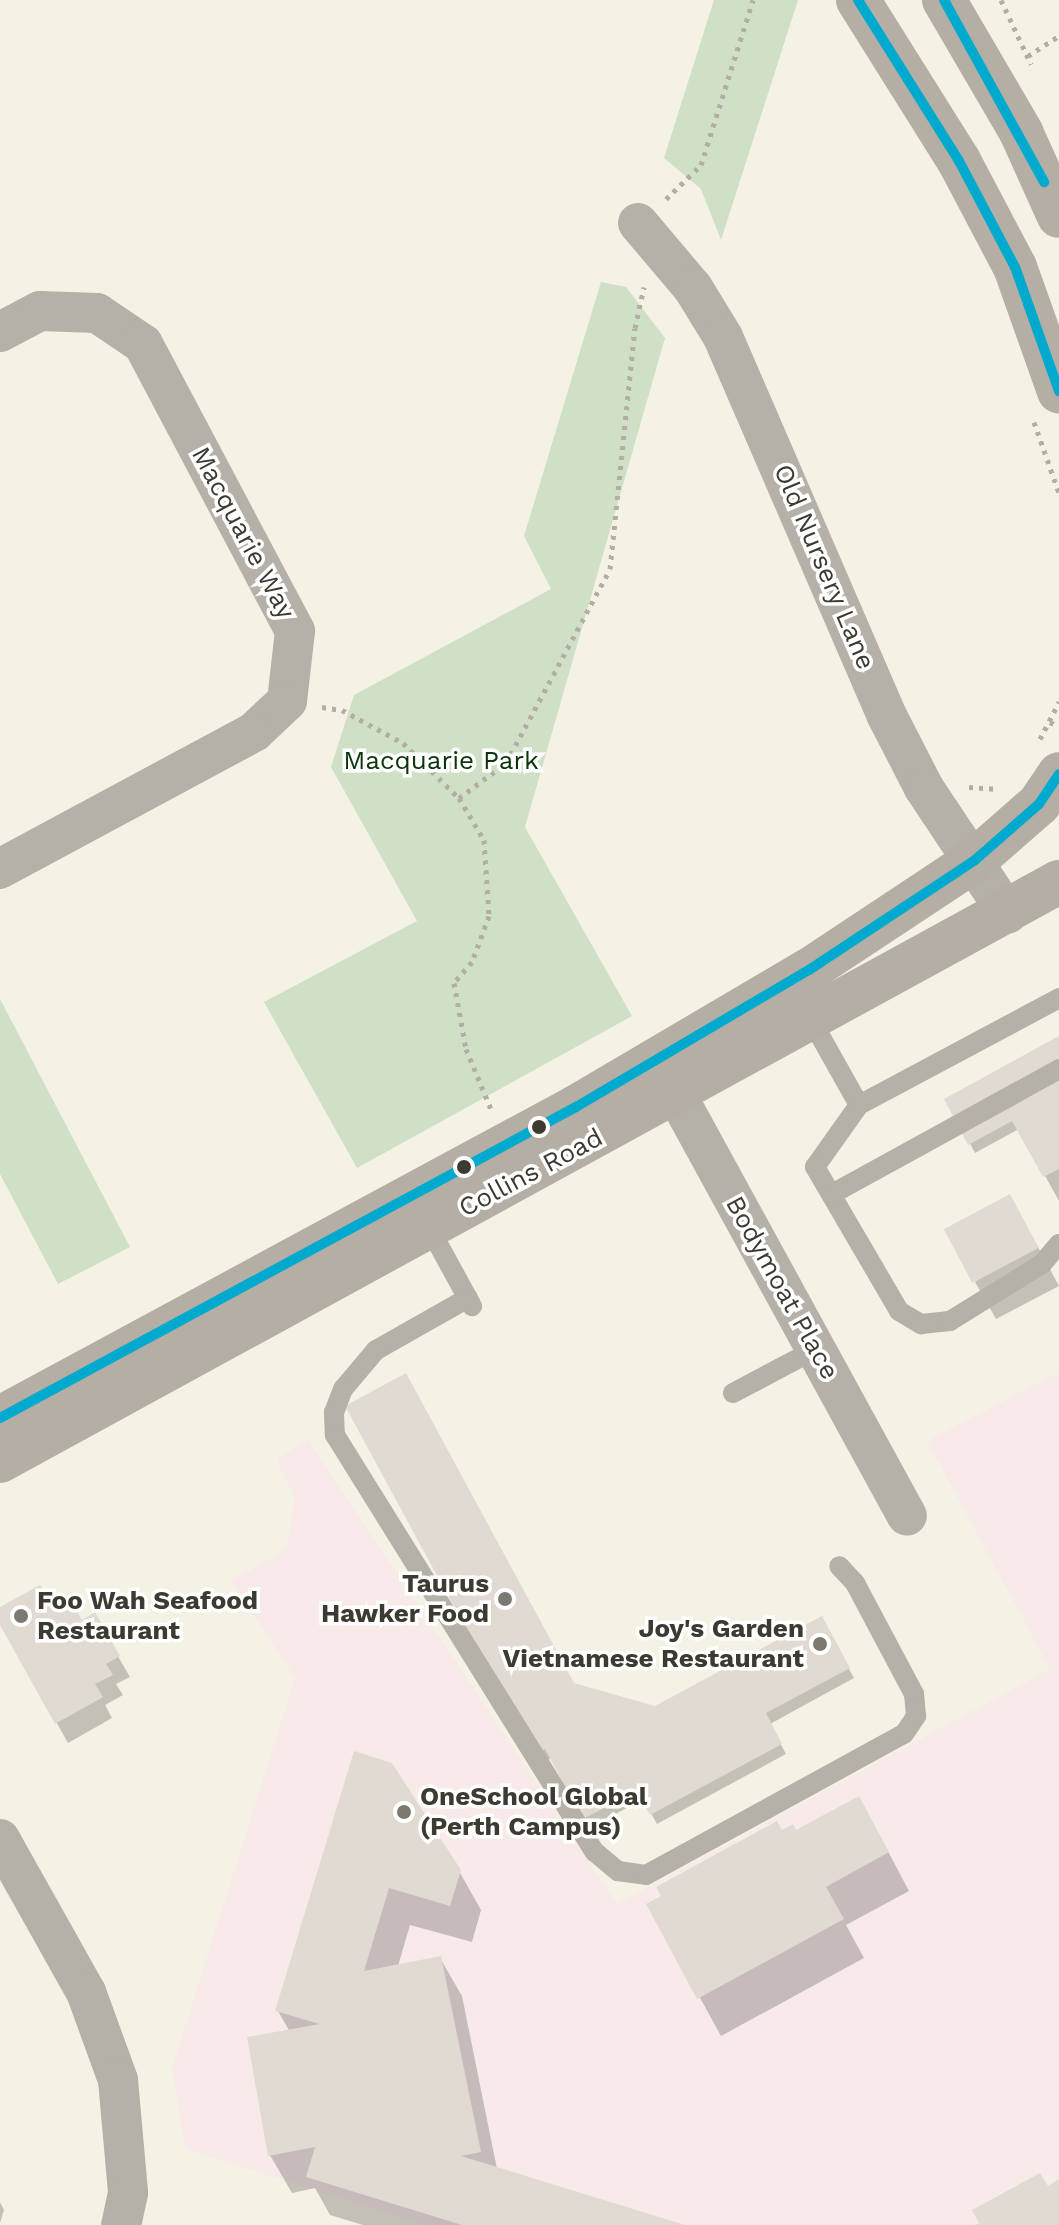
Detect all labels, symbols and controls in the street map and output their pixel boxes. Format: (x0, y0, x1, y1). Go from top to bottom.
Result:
street label: Macquarie Way (184, 441, 302, 625)
street label: Old Nursery Lane (767, 459, 881, 675)
park label: Macquarie Park (343, 745, 539, 777)
unlabelled marker (531, 1119, 547, 1135)
street label: Collins Road (454, 1122, 608, 1224)
unlabelled marker (456, 1159, 472, 1175)
street label: Bodymoat Place (719, 1191, 845, 1385)
place label: Taurus Hawker Food (321, 1568, 489, 1630)
place label: Foo Wah Seafood Restaurant (37, 1585, 259, 1646)
marker: Taurus Hawker Food (496, 1590, 514, 1608)
marker: Foo Wah Seafood Restaurant (12, 1607, 30, 1625)
place label: Joy's Garden Vietnamese Restaurant (503, 1613, 804, 1674)
marker: Joy's Garden Vietnamese Restaurant (811, 1635, 829, 1653)
place label: OneSchool Global (Perth Campus) (420, 1781, 648, 1842)
marker: OneSchool Global (Perth Campus) (395, 1803, 413, 1821)

